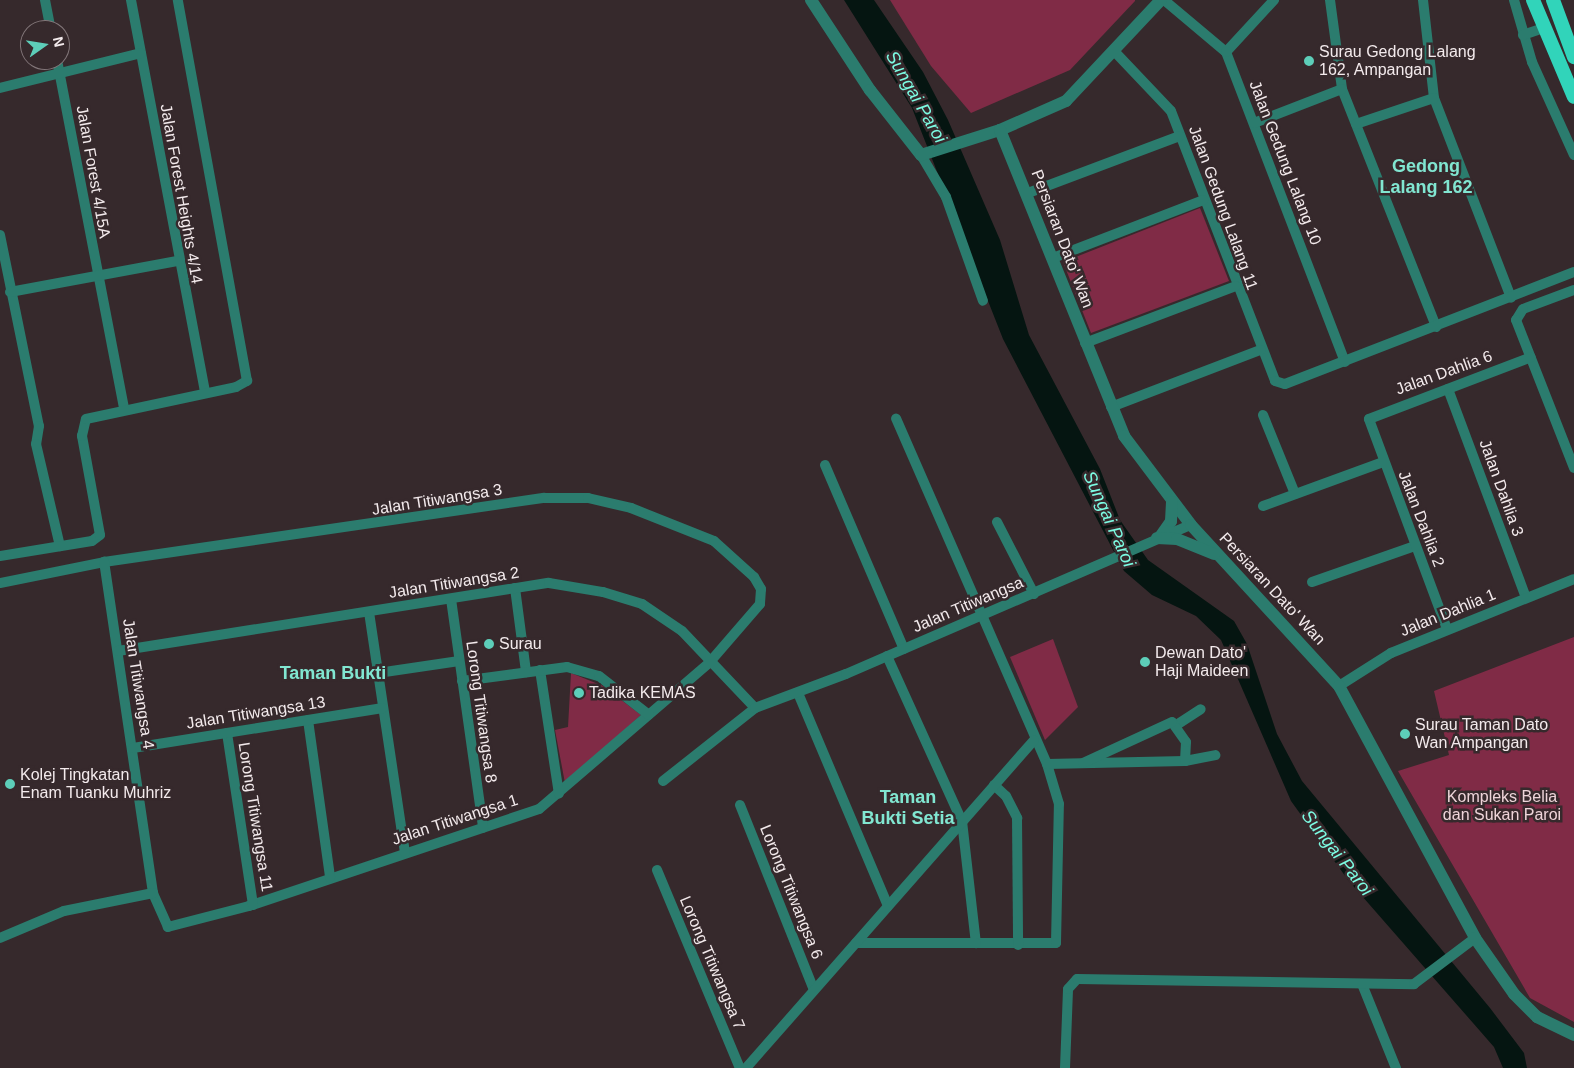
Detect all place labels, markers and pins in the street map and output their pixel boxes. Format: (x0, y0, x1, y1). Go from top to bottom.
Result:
place label: Surau Gedong Lalang 162, Ampangan (1319, 42, 1476, 80)
marker: Surau Gedong Lalang 162, Ampangan (1303, 55, 1315, 67)
place label: Surau (499, 634, 542, 654)
marker: Surau (483, 638, 495, 650)
place label: Dewan Dato' Haji Maideen (1155, 643, 1248, 681)
marker: Dewan Dato' Haji Maideen (1139, 656, 1151, 668)
place label: Tadika KEMAS (589, 683, 696, 703)
marker: Tadika KEMAS (573, 687, 585, 699)
place label: Surau Taman Dato Wan Ampangan (1415, 715, 1548, 753)
marker: Surau Taman Dato Wan Ampangan (1399, 728, 1411, 740)
place label: Kolej Tingkatan Enam Tuanku Muhriz (20, 765, 171, 803)
marker: Kolej Tingkatan Enam Tuanku Muhriz (4, 778, 16, 790)

